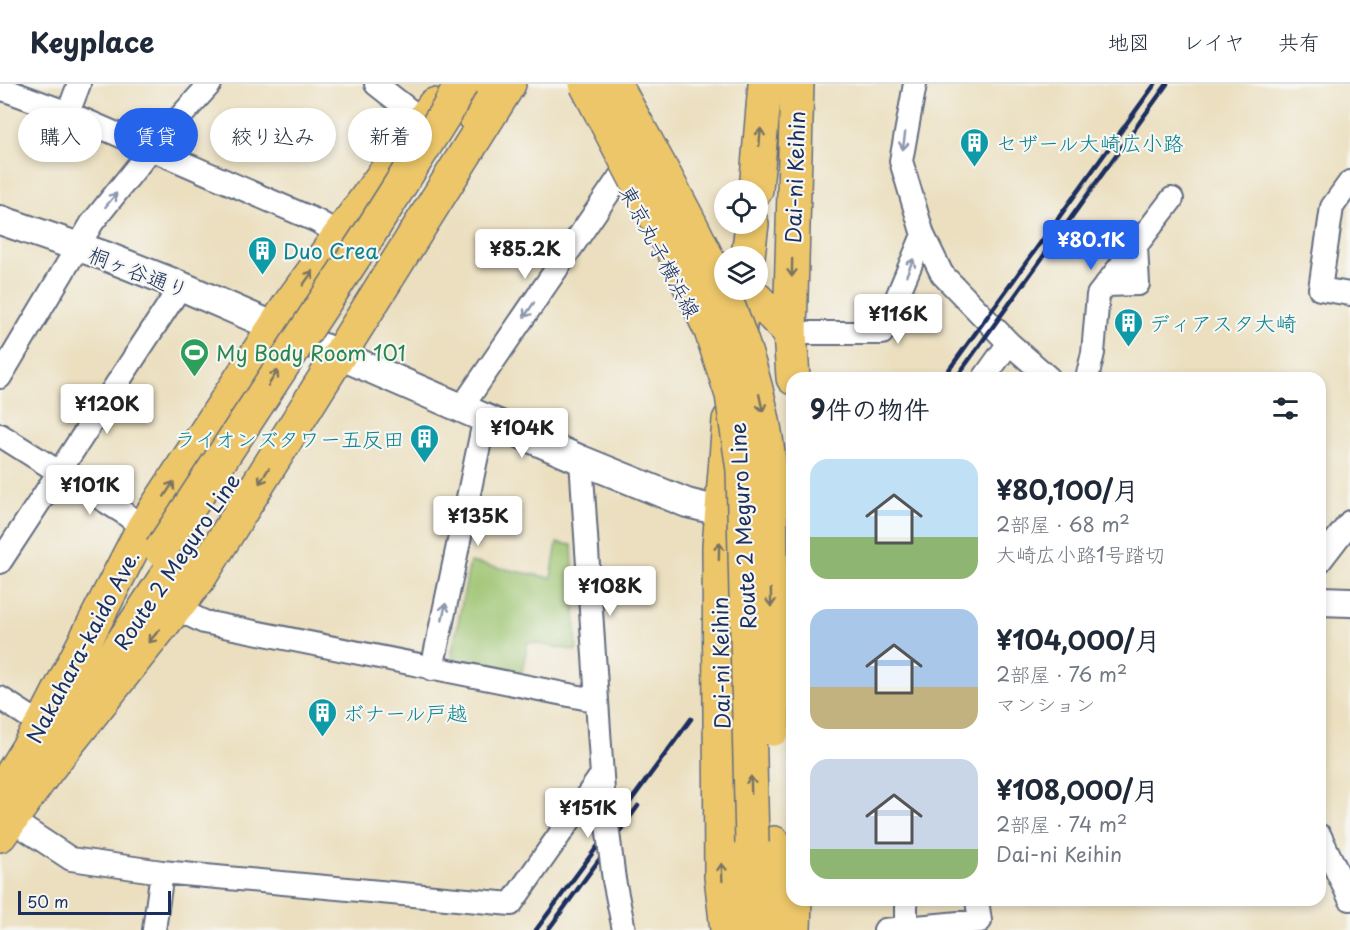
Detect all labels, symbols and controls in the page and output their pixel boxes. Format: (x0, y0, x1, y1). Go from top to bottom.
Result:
text: Keyplace (30, 20, 155, 63)
text: 地図 (1108, 25, 1150, 57)
text: レイヤ (1183, 25, 1245, 57)
text: 共有 (1278, 25, 1320, 57)
chip: 購入 (18, 108, 102, 162)
chip: 賃貸 (114, 108, 198, 162)
chip: 絞り込み (210, 108, 336, 162)
chip: 新着 (348, 108, 432, 162)
street label: Dai-ni Keihin (776, 110, 812, 244)
building icon: セザール大崎広小路 (959, 126, 991, 168)
place label: セザール大崎広小路 (996, 126, 1184, 158)
one-way arrow (755, 128, 766, 148)
one-way arrow (898, 131, 909, 151)
street label: 東京丸子横浜線 (612, 179, 710, 323)
map controls (714, 180, 768, 300)
button: locate (714, 180, 768, 234)
one-way arrow (104, 192, 117, 208)
pin: ¥80.1K (1042, 220, 1140, 271)
text: ¥80.1K (1057, 224, 1125, 254)
pin: ¥85.2K (476, 229, 574, 280)
text: ¥85.2K (489, 233, 561, 263)
building icon: Duo Crea (246, 234, 278, 276)
place label: Duo Crea (283, 234, 379, 266)
street label: 桐ヶ谷通り (84, 237, 194, 305)
button: layers (714, 246, 768, 300)
one-way arrow (786, 258, 798, 278)
one-way arrow (905, 258, 916, 276)
one-way arrow (302, 271, 314, 287)
pin: ¥116K (856, 294, 940, 345)
text: ¥116K (868, 298, 928, 328)
one-way arrow (523, 302, 535, 318)
building icon: ディアスタ大崎 (1112, 306, 1144, 348)
place label: ディアスタ大崎 (1149, 306, 1296, 338)
sports icon: My Body Room 101 (179, 336, 211, 378)
place label: My Body Room 101 (216, 336, 406, 368)
one-way arrow (267, 370, 279, 386)
pin: ¥120K (65, 384, 149, 435)
text: ¥120K (75, 388, 139, 418)
text: 9件の物件 (810, 389, 930, 428)
icon: filters (1269, 392, 1302, 425)
one-way arrow (756, 393, 767, 413)
pin: ¥104K (480, 408, 564, 459)
text: ¥104K (490, 412, 554, 442)
place label: ライオンズタワー五反田 (175, 422, 404, 454)
building icon: ライオンズタワー五反田 (409, 422, 441, 464)
street label: Route 2 Meguro Line (721, 422, 763, 630)
pin: ¥101K (48, 465, 132, 516)
street label: Route 2 Meguro Line (105, 466, 247, 656)
one-way arrow (257, 467, 269, 484)
text: ¥101K (60, 469, 120, 499)
text: ¥80,100/月 (996, 470, 1139, 509)
one-way arrow (163, 481, 175, 498)
icon: home (858, 483, 930, 555)
pin: ¥135K (436, 496, 520, 547)
text: ¥135K (447, 500, 509, 530)
text: 2部屋 · 68 m² (996, 509, 1130, 539)
text: 大崎広小路1号踏切 (996, 539, 1165, 569)
one-way arrow (713, 541, 725, 561)
street label: Nakahara-kaido Ave. (17, 544, 147, 748)
pin: ¥108K (568, 566, 652, 617)
text: ¥108K (578, 570, 642, 600)
one-way arrow (765, 587, 777, 607)
street label: Dai-ni Keihin (703, 597, 737, 729)
one-way arrow (439, 602, 450, 622)
text: ¥104,000/月 (996, 620, 1160, 659)
one-way arrow (147, 628, 161, 643)
icon: home (858, 633, 930, 705)
text: 2部屋 · 76 m² (996, 659, 1127, 689)
text: マンション (996, 689, 1095, 719)
building icon: ボナール戸越 (306, 696, 338, 738)
place label: ボナール戸越 (343, 696, 468, 728)
text: ¥108,000/月 (996, 770, 1159, 809)
one-way arrow (745, 775, 757, 795)
icon: home (858, 783, 930, 855)
pin: ¥151K (546, 788, 630, 839)
text: ¥151K (559, 792, 617, 822)
text: 2部屋 · 74 m² (996, 809, 1127, 839)
text: Dai-ni Keihin (996, 839, 1122, 869)
one-way arrow (716, 862, 727, 882)
scale bar (18, 888, 171, 916)
text: 50 m (27, 889, 68, 913)

